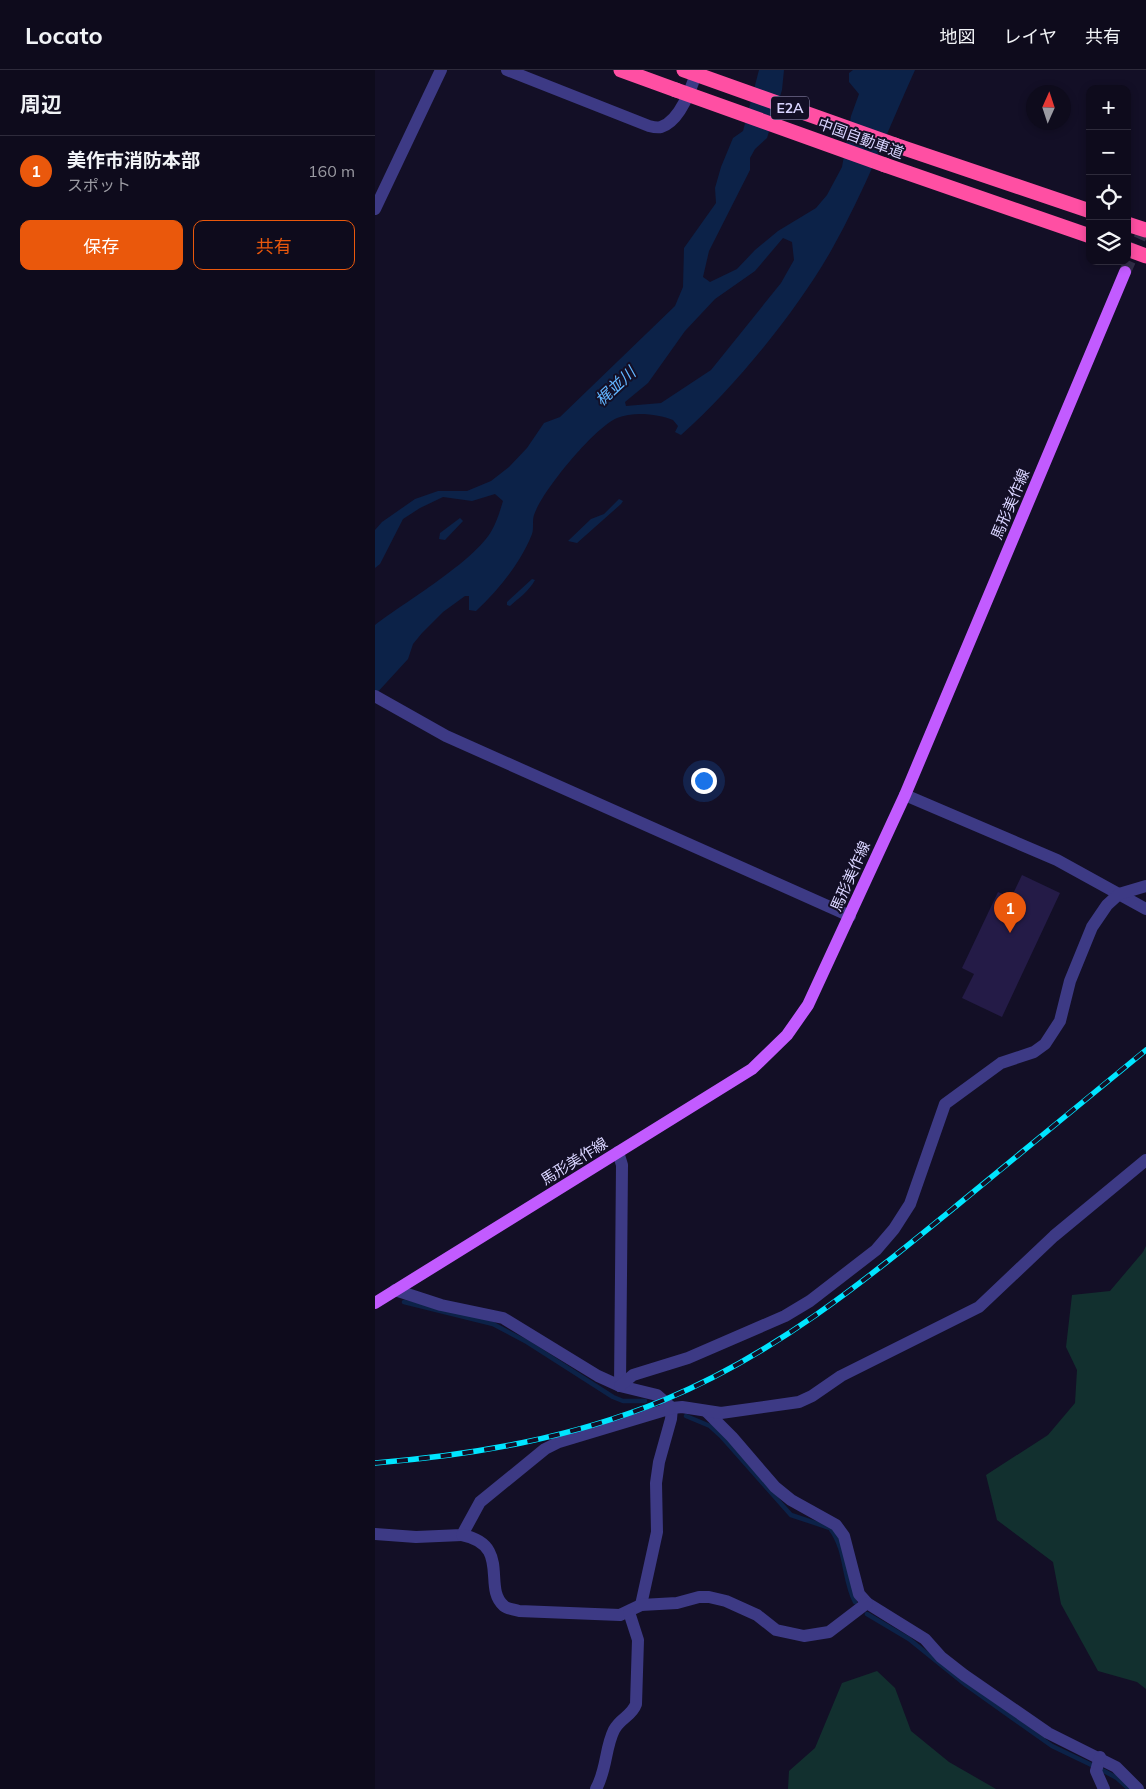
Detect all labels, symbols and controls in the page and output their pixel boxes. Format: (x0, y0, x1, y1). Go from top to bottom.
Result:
text: Locato (25, 20, 103, 50)
text: 地図 (940, 25, 976, 48)
text: レイヤ (1004, 25, 1057, 48)
text: 共有 (1085, 25, 1121, 48)
north arrow (1026, 85, 1071, 130)
map controls (1086, 85, 1131, 265)
button: + (1086, 85, 1131, 130)
text: 周辺 (20, 91, 62, 117)
road number: E2A (771, 96, 809, 119)
street label: 中国自動車道 (815, 114, 907, 162)
button: − (1086, 130, 1131, 175)
text: 美作市消防本部 (67, 148, 200, 172)
text: 1 (31, 161, 41, 181)
text: 160 m (308, 161, 355, 181)
text: スポット (67, 175, 131, 195)
button: locate (1086, 175, 1131, 220)
button: 保存 (20, 220, 183, 270)
button: 共有 (193, 220, 355, 270)
button: layers (1086, 220, 1131, 265)
water label: 梶並川 (591, 361, 641, 410)
street label: 馬形美作線 (987, 466, 1033, 542)
your location (691, 768, 717, 794)
street label: 馬形美作線 (826, 838, 874, 914)
pin: 1 (994, 892, 1026, 933)
street label: 馬形美作線 (537, 1133, 611, 1189)

